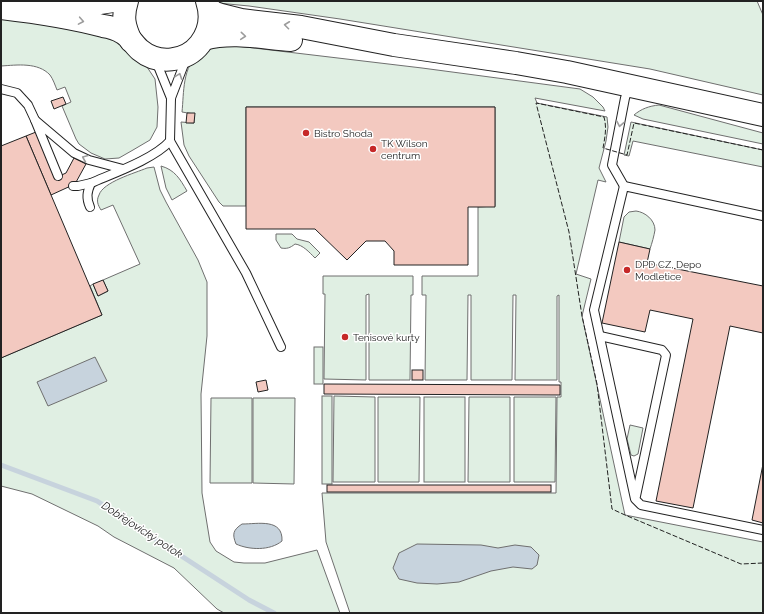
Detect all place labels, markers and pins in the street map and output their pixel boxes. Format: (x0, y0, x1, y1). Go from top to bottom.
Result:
marker: Bistro Shoda (301, 128, 311, 138)
place label: Bistro Shoda (314, 128, 372, 139)
place label: TK Wilson centrum (381, 138, 428, 161)
marker: TK Wilson centrum (368, 144, 378, 154)
place label: DPD CZ, Depo Modletice (635, 259, 701, 282)
marker: DPD CZ, Depo Modletice (622, 265, 632, 275)
marker: Tenisové kurty (340, 332, 350, 342)
place label: Tenisové kurty (353, 332, 420, 343)

